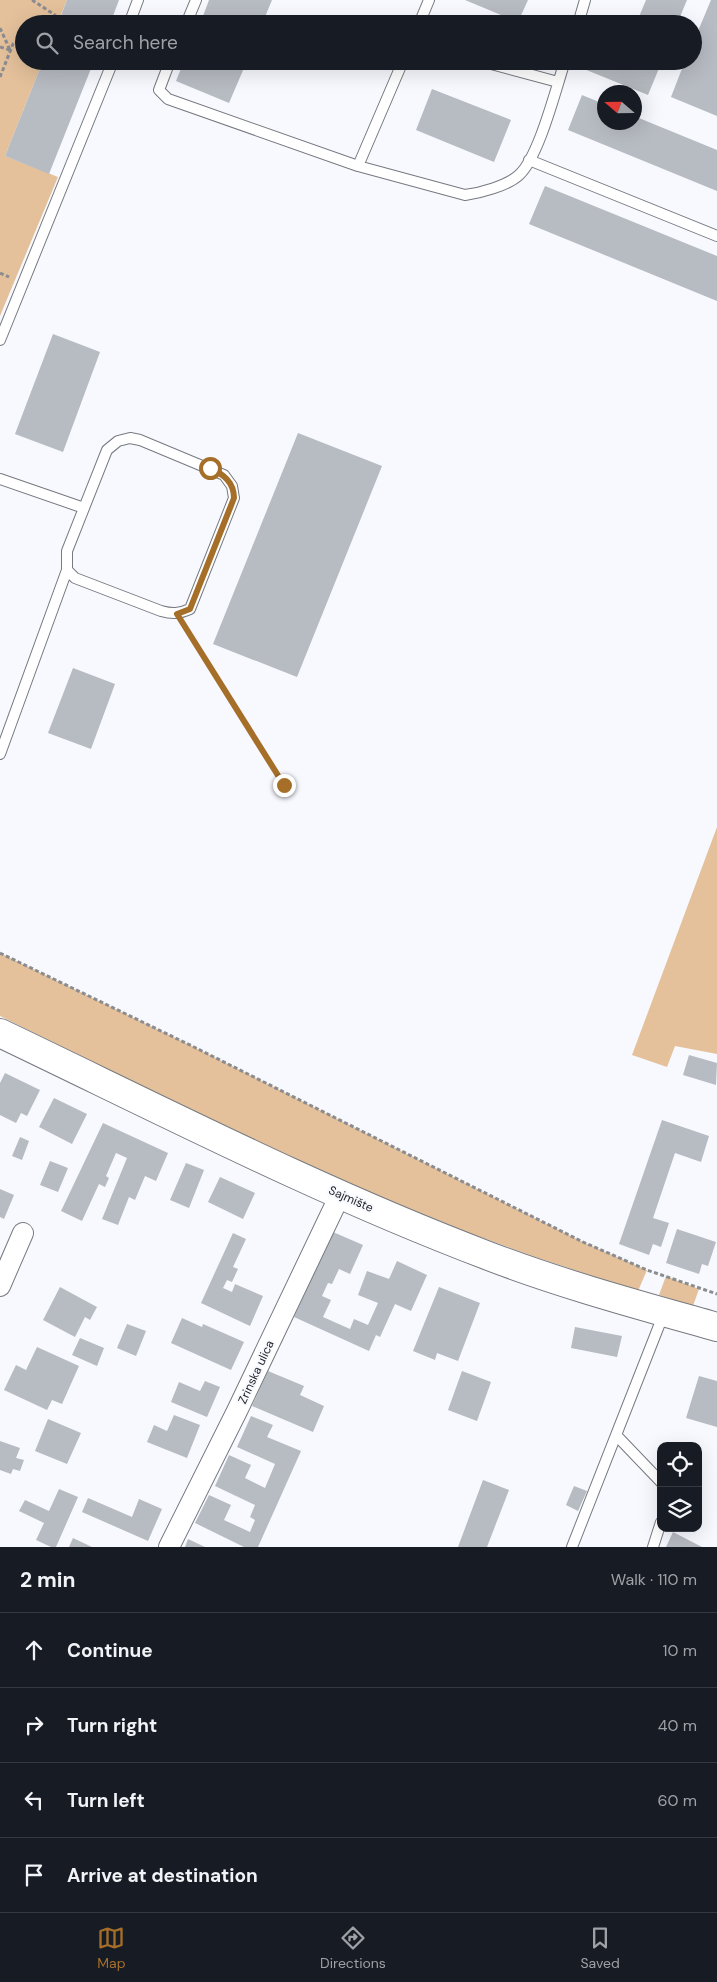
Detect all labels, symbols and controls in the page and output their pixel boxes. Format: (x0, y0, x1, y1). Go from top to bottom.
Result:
search box (15, 15, 702, 70)
icon: search (33, 29, 61, 57)
text: Search here (73, 30, 178, 55)
north arrow (597, 85, 642, 130)
route start (199, 457, 222, 480)
route end (273, 774, 296, 797)
street label: Sajmište (326, 1182, 376, 1216)
street label: Zrinska ulica (234, 1338, 278, 1406)
map controls (657, 1442, 702, 1532)
button: locate (657, 1442, 702, 1487)
button: layers (657, 1487, 702, 1532)
text: 2 min (20, 1566, 76, 1594)
text: Walk · 110 m (611, 1569, 697, 1590)
icon: ahead (20, 1636, 48, 1664)
text: Continue (67, 1638, 153, 1663)
text: 10 m (663, 1640, 697, 1661)
icon: right (20, 1711, 48, 1739)
text: Turn right (67, 1713, 157, 1738)
text: 40 m (658, 1715, 697, 1736)
icon: left (20, 1786, 48, 1814)
text: Turn left (67, 1788, 145, 1813)
text: 60 m (657, 1790, 697, 1811)
icon: arrive (20, 1861, 48, 1889)
text: Arrive at destination (67, 1863, 258, 1888)
tab: Map (97, 1924, 125, 1972)
tab: Directions (320, 1924, 386, 1972)
tab: Saved (580, 1924, 620, 1972)

